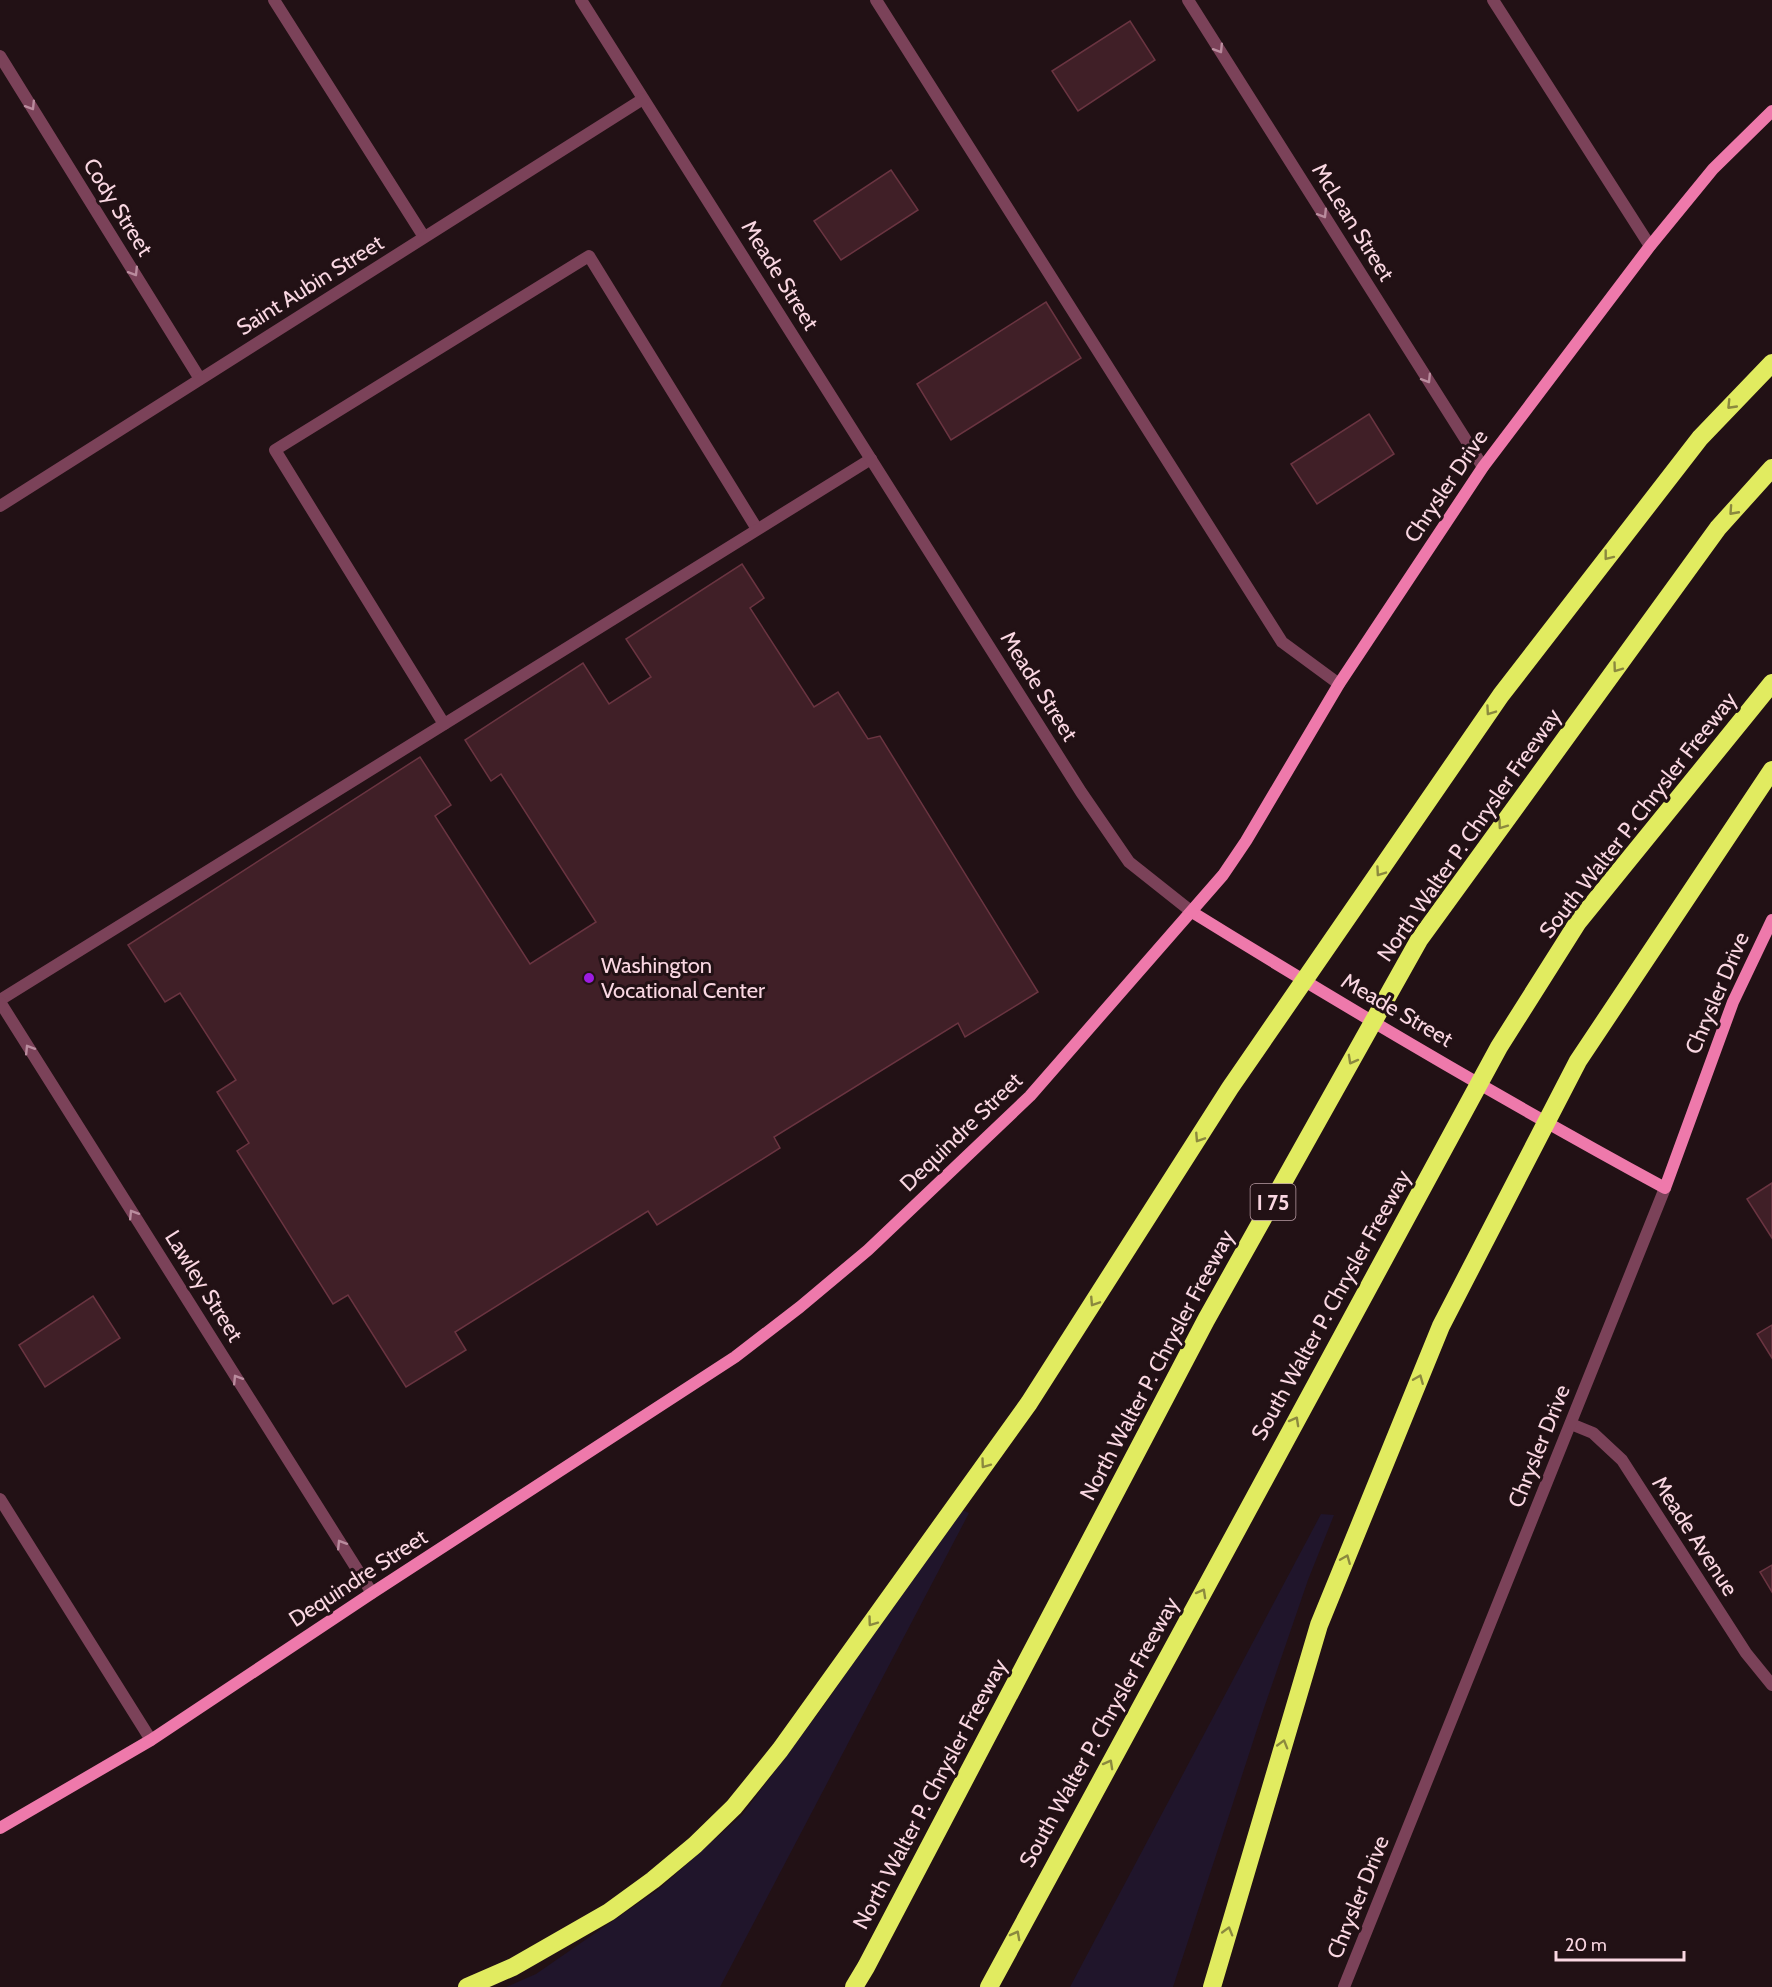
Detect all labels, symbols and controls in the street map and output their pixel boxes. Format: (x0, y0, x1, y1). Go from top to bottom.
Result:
one-way arrow (1212, 43, 1223, 54)
one-way arrow (23, 100, 35, 110)
street label: Cody Street (77, 153, 159, 261)
street label: McLean Street (1306, 158, 1400, 286)
one-way arrow (1316, 208, 1328, 218)
street label: Meade Street (736, 215, 825, 335)
street label: Saint Aubin Street (232, 229, 389, 341)
one-way arrow (126, 266, 138, 276)
one-way arrow (1420, 373, 1432, 383)
one-way arrow (1728, 397, 1739, 408)
street label: Chrysler Drive (1398, 424, 1494, 548)
one-way arrow (1729, 504, 1740, 515)
one-way arrow (1605, 549, 1616, 560)
street label: Meade Street (995, 626, 1084, 746)
one-way arrow (1613, 661, 1624, 672)
street label: South Walter P. Chrysler Freeway (1534, 687, 1742, 943)
street label: North Walter P. Chrysler Freeway (1371, 703, 1567, 967)
one-way arrow (1486, 704, 1497, 715)
one-way arrow (1498, 819, 1509, 830)
one-way arrow (1376, 865, 1387, 876)
street label: Chrysler Drive (1679, 928, 1755, 1058)
place label: Washington Vocational Center (601, 952, 765, 1004)
street label: Meade Street (1336, 967, 1458, 1053)
marker: Washington Vocational Center (582, 971, 596, 985)
one-way arrow (25, 1045, 37, 1055)
one-way arrow (1348, 1054, 1359, 1064)
street label: Dequindre Street (894, 1066, 1028, 1197)
one-way arrow (1195, 1131, 1206, 1142)
street label: South Walter P. Chrysler Freeway (1245, 1165, 1417, 1445)
road number: I 75 (1250, 1184, 1296, 1220)
one-way arrow (129, 1210, 141, 1220)
street label: Lawley Street (159, 1225, 249, 1347)
street label: North Walter P. Chrysler Freeway (1074, 1225, 1240, 1505)
one-way arrow (1089, 1296, 1101, 1306)
one-way arrow (1412, 1374, 1424, 1385)
one-way arrow (233, 1375, 244, 1386)
street label: Chrysler Drive (1502, 1381, 1576, 1511)
one-way arrow (1288, 1417, 1299, 1428)
one-way arrow (981, 1457, 992, 1468)
street label: Meade Avenue (1646, 1471, 1744, 1601)
street label: Dequindre Street (284, 1523, 433, 1633)
one-way arrow (336, 1540, 348, 1550)
one-way arrow (1338, 1555, 1351, 1565)
one-way arrow (1195, 1588, 1206, 1599)
street label: South Walter P. Chrysler Freeway (1013, 1592, 1185, 1872)
one-way arrow (868, 1616, 879, 1627)
street label: North Walter P. Chrysler Freeway (847, 1654, 1013, 1934)
one-way arrow (1276, 1739, 1289, 1749)
one-way arrow (1102, 1760, 1113, 1770)
street label: Chrysler Drive (1321, 1832, 1395, 1962)
scale bar (1556, 1924, 1684, 1962)
one-way arrow (1221, 1926, 1233, 1937)
one-way arrow (1009, 1931, 1020, 1941)
text: 20 m (1565, 1934, 1607, 1956)

